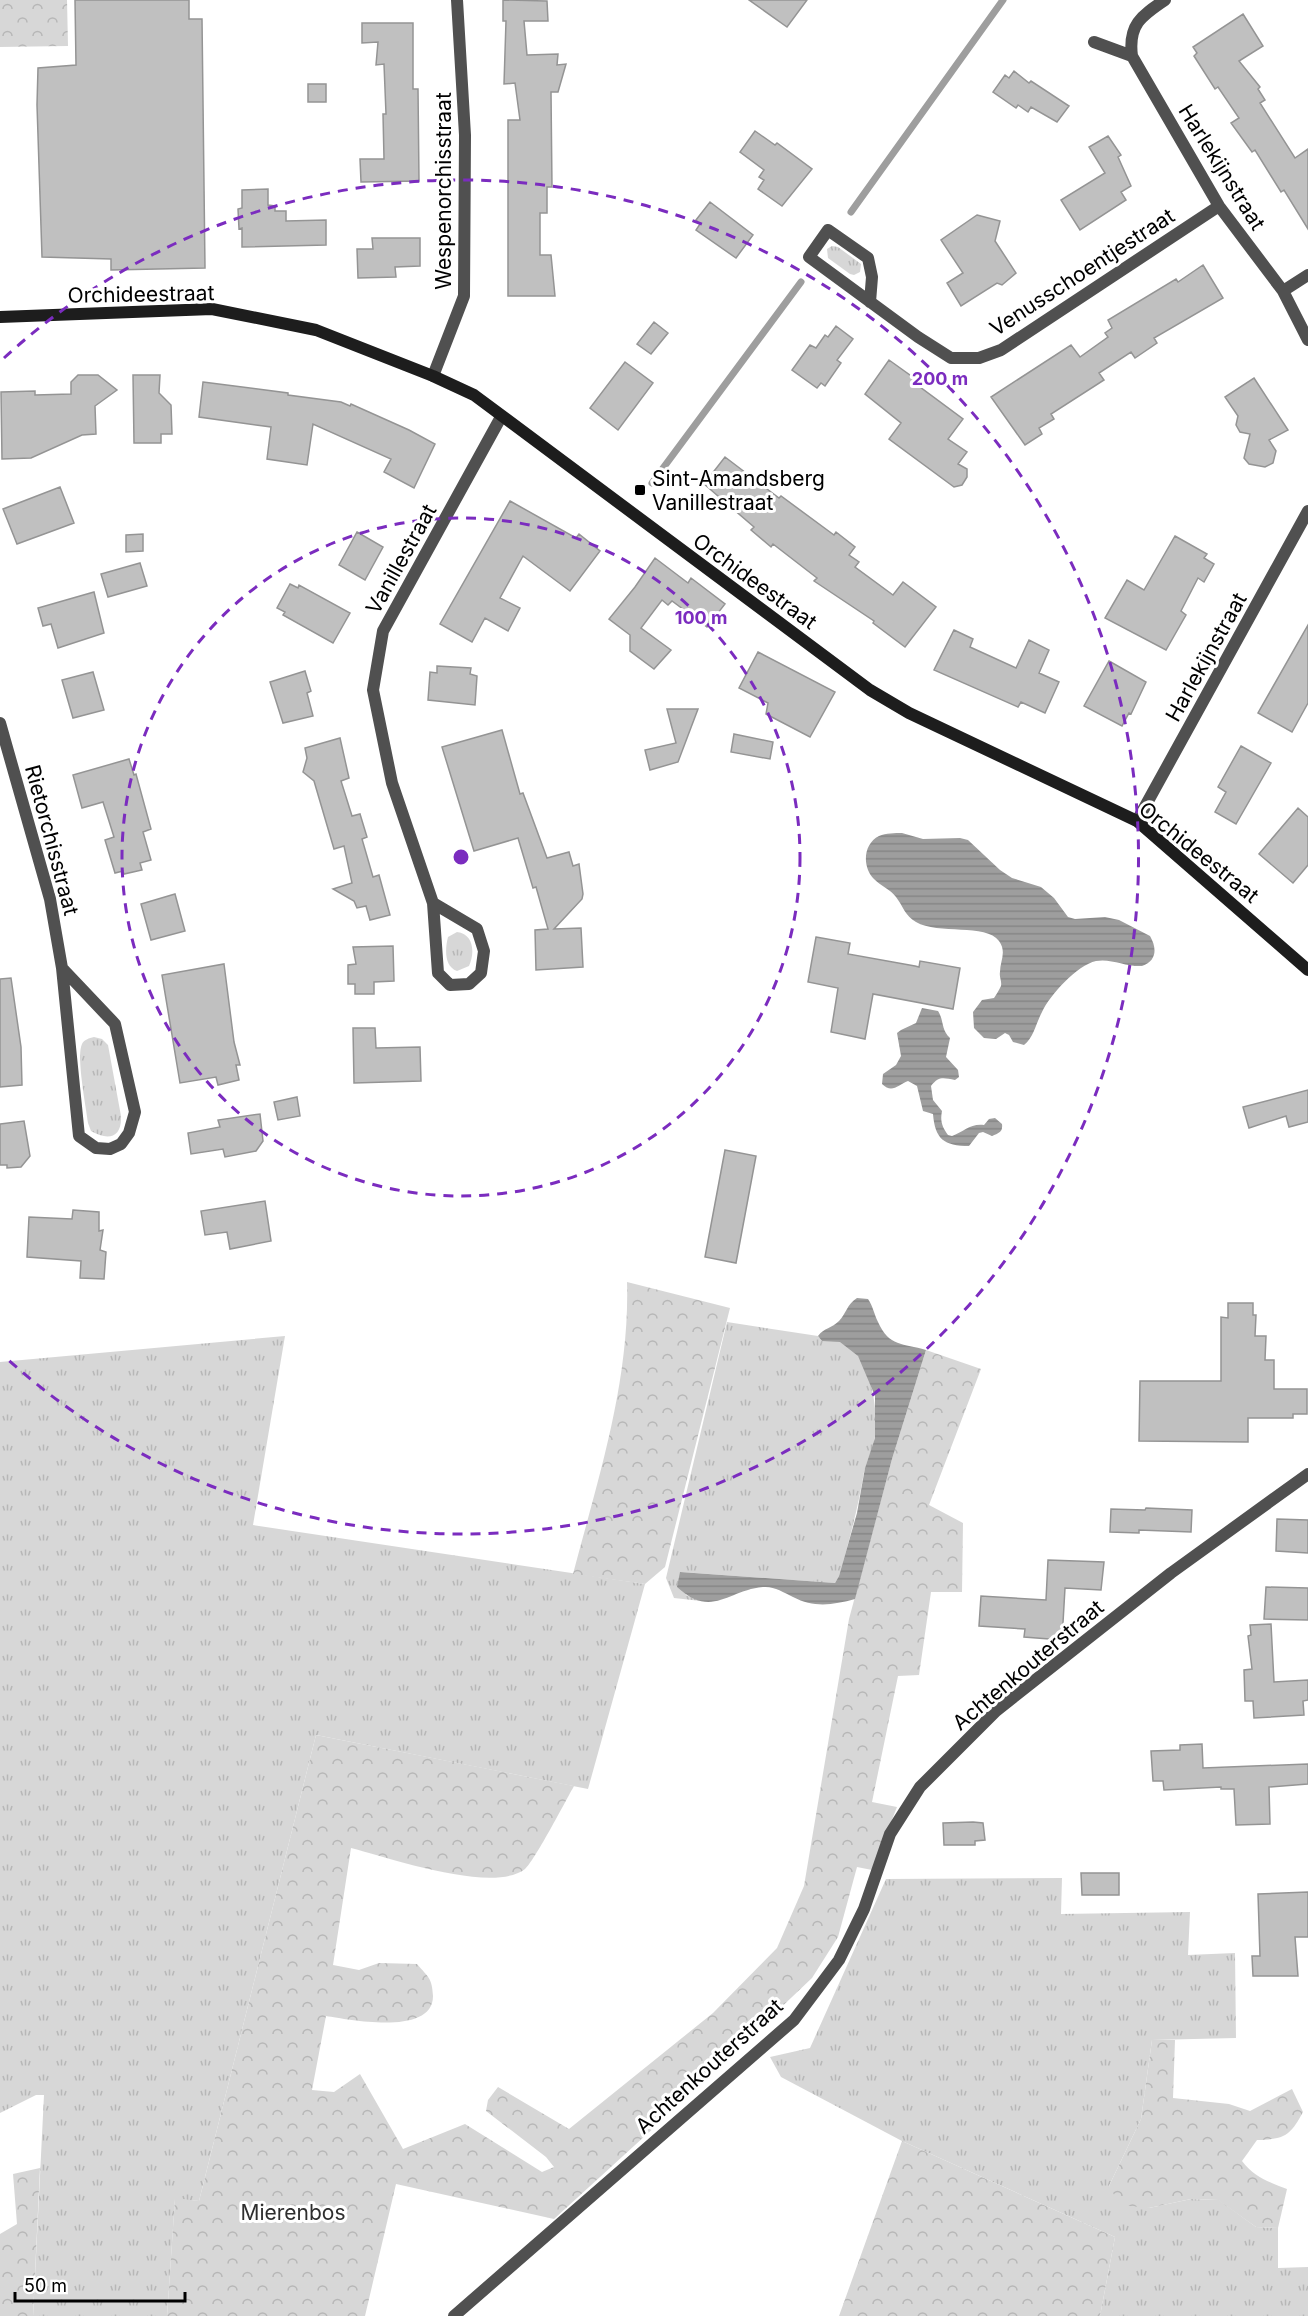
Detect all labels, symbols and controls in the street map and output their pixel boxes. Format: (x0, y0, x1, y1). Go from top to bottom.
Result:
street label: Wespenorchisstraat (431, 92, 456, 290)
street label: Harlekijnstraat (1173, 100, 1271, 235)
street label: Venusschoentjestraat (985, 203, 1179, 341)
street label: Orchideestraat (67, 280, 215, 308)
text: 200 m (912, 368, 968, 389)
place label: Sint-Amandsberg Vanillestraat (652, 466, 825, 515)
marker: Sint-Amandsberg Vanillestraat (633, 483, 647, 497)
street label: Vanillestraat (361, 500, 441, 618)
street label: Orchideestraat (688, 528, 822, 634)
street label: Harlekijnstraat (1160, 588, 1252, 726)
text: 100 m (675, 607, 727, 628)
street label: Rietorchisstraat (20, 762, 84, 918)
street label: Orchideestraat (1134, 796, 1264, 908)
centre of rings (451, 847, 471, 867)
street label: Achtenkouterstraat (947, 1594, 1109, 1735)
street label: Achtenkouterstraat (630, 1993, 788, 2139)
park label: Mierenbos (240, 2200, 346, 2225)
scale bar (15, 2265, 184, 2303)
text: 50 m (24, 2275, 67, 2296)

